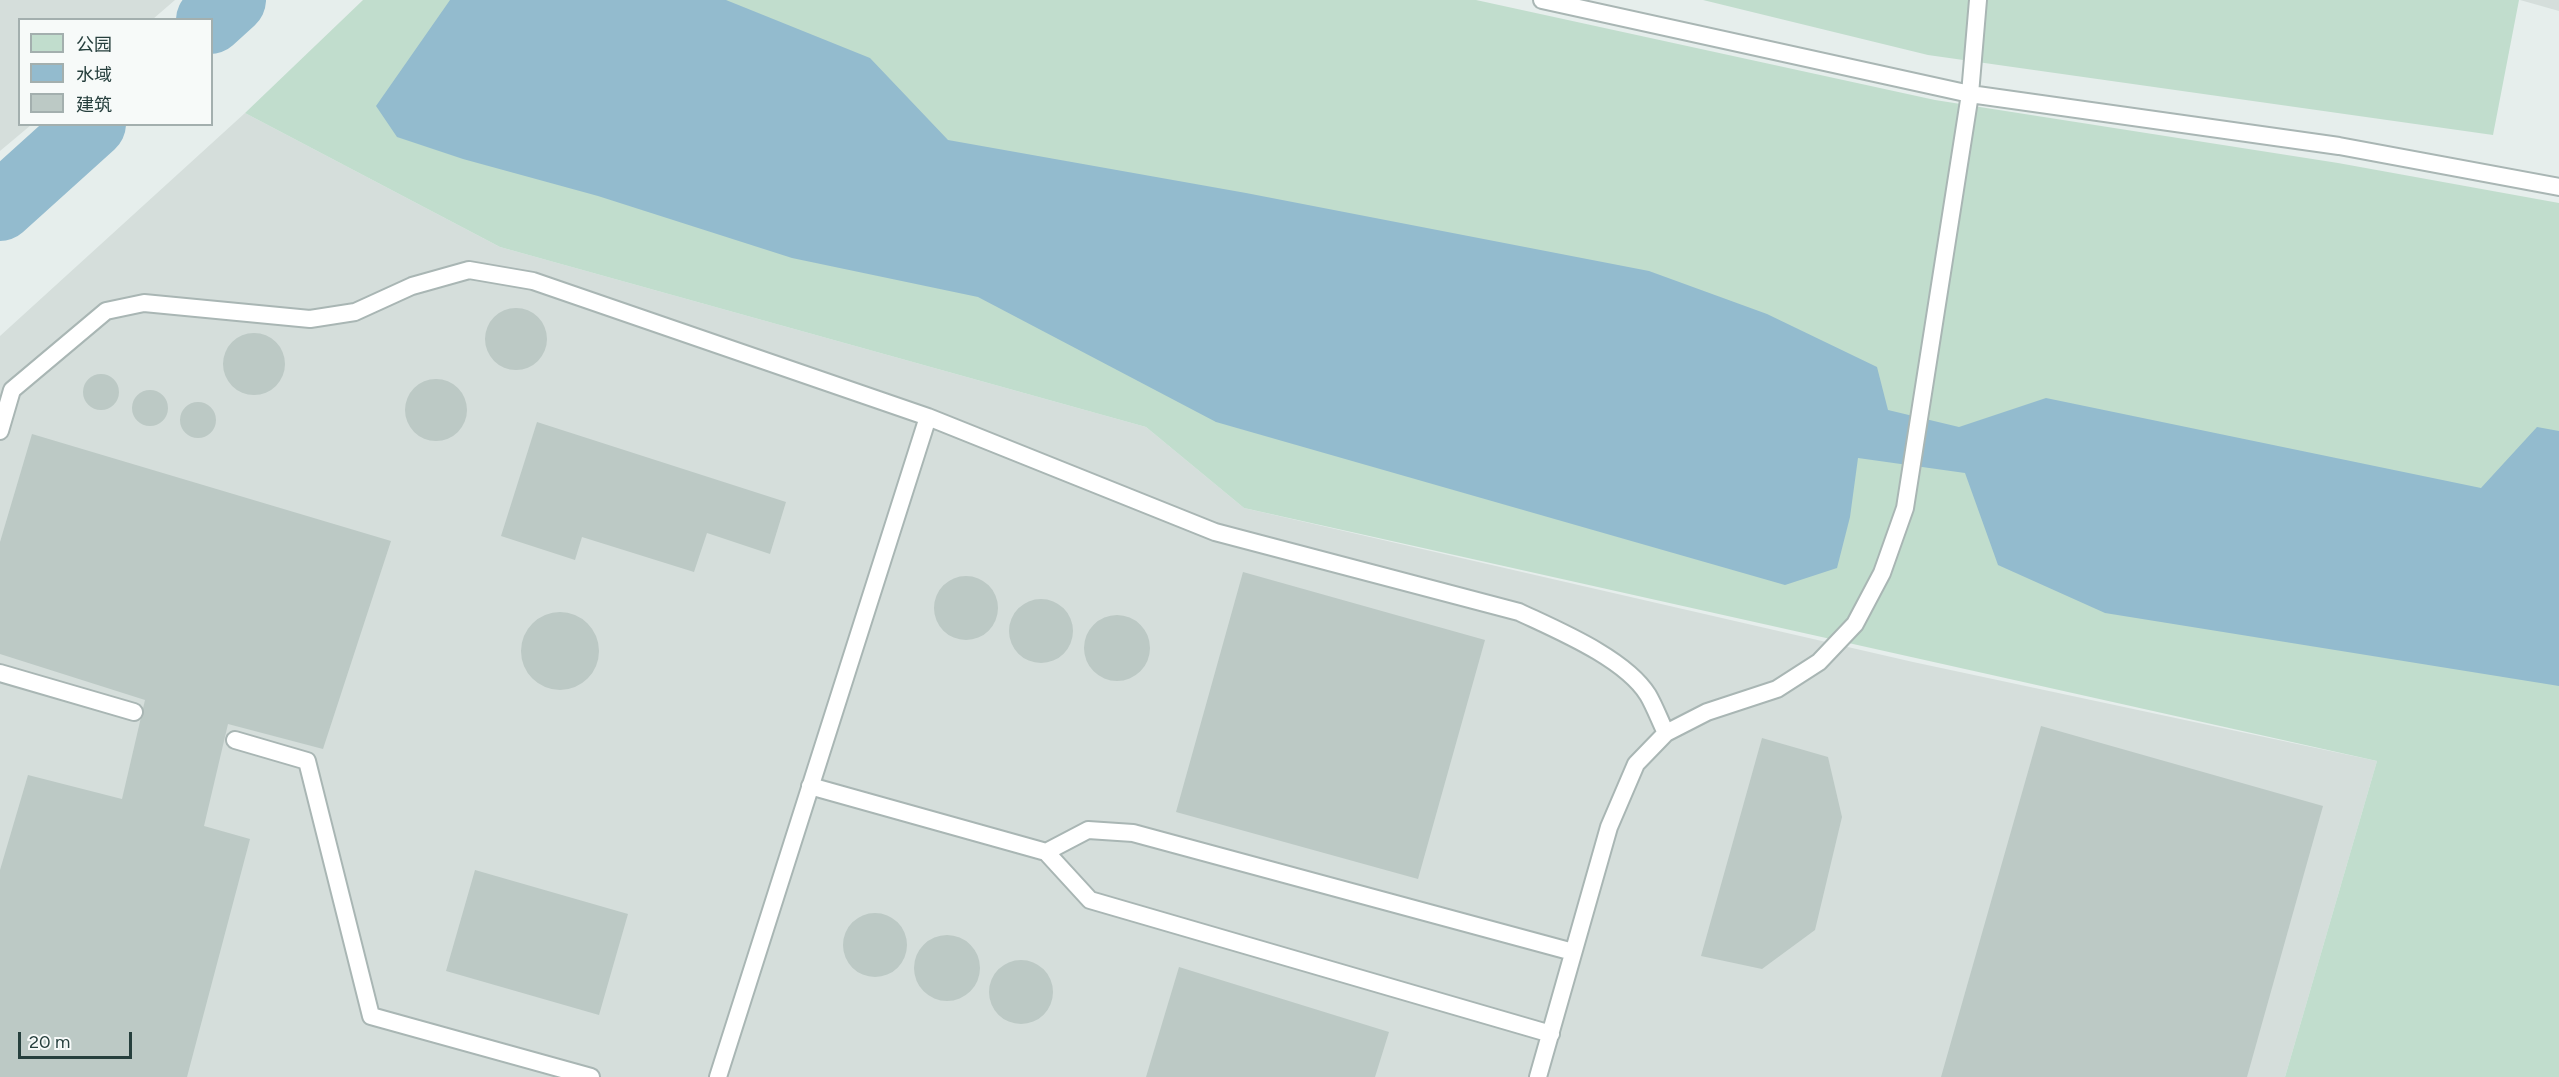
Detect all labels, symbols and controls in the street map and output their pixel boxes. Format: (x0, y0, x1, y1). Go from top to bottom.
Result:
legend (18, 18, 213, 126)
text: 公园 (76, 34, 112, 56)
text: 水域 (76, 64, 112, 86)
text: 建筑 (76, 94, 112, 116)
scale bar (21, 1020, 135, 1058)
text: 20 m (29, 1031, 70, 1053)

